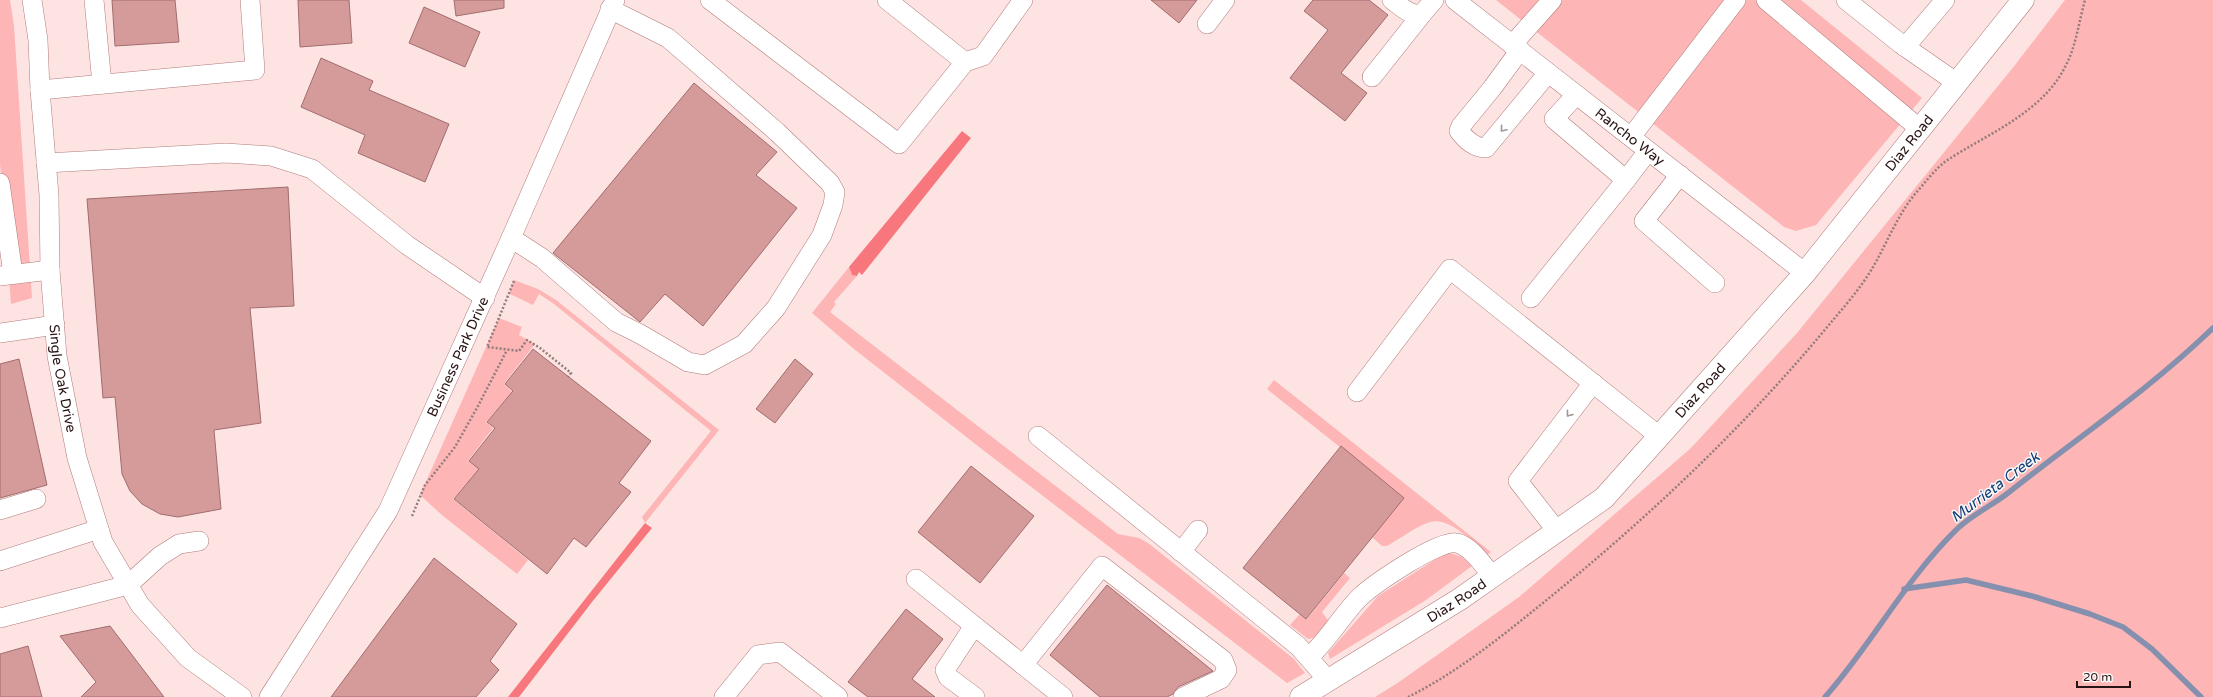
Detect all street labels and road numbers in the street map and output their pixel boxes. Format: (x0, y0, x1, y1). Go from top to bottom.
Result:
street label: Rancho Way (1592, 105, 1668, 170)
street label: Diaz Road (1882, 111, 1937, 175)
street label: Business Park Drive (423, 294, 492, 420)
street label: Single Oak Drive (45, 324, 80, 434)
street label: Diaz Road (1672, 360, 1729, 422)
street label: Diaz Road (1424, 575, 1490, 626)

